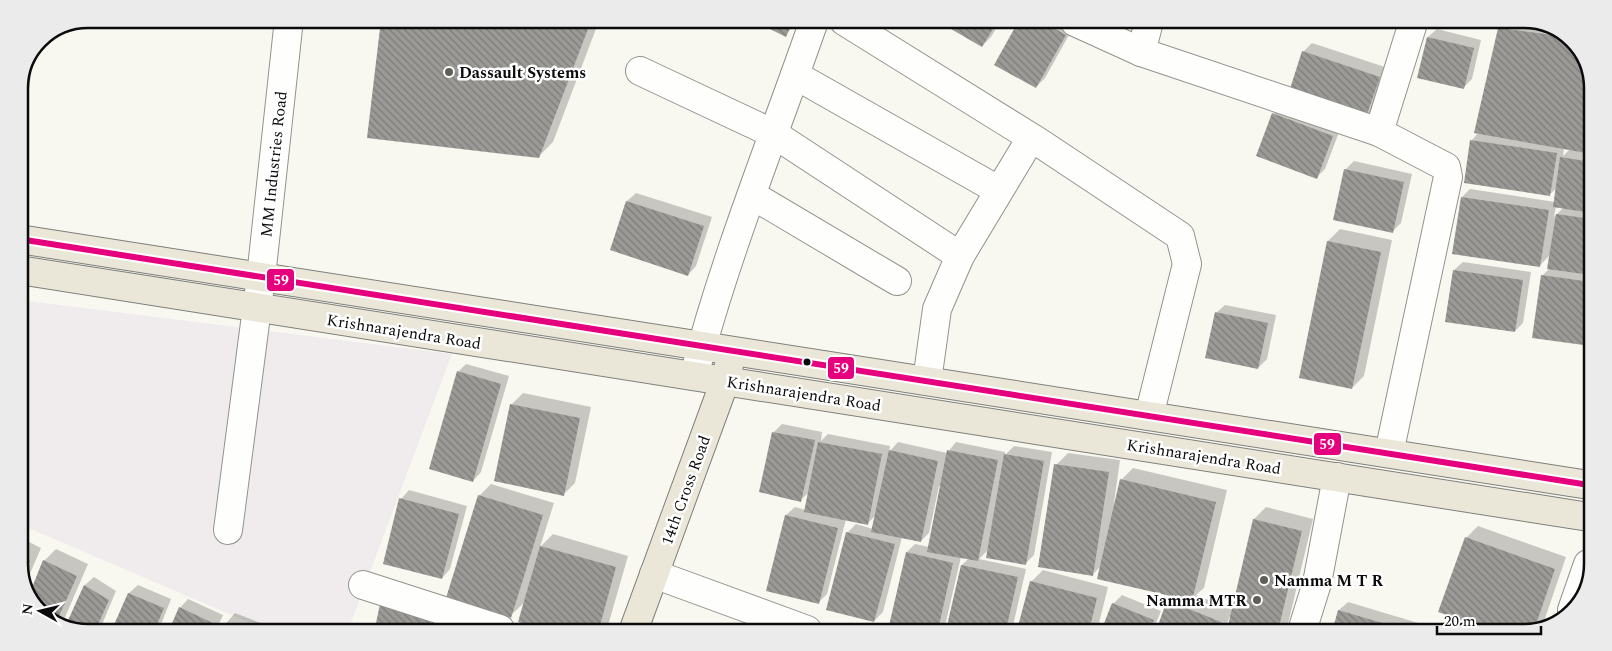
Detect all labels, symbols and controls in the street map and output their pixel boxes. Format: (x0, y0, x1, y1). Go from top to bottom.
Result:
place label: Dassault Systems (459, 61, 586, 85)
marker: Dassault Systems (443, 66, 455, 78)
street label: MM Industries Road (254, 90, 294, 238)
line badge: 59 (266, 268, 295, 292)
text: 59 (273, 270, 289, 291)
street label: Krishnarajendra Road (325, 308, 483, 356)
line badge: 59 (827, 356, 855, 380)
unlabelled marker (802, 357, 812, 367)
text: 59 (833, 358, 849, 379)
street label: Krishnarajendra Road (725, 370, 883, 418)
street label: 14th Cross Road (655, 432, 717, 549)
line badge: 59 (1313, 432, 1342, 456)
street label: Krishnarajendra Road (1125, 433, 1283, 481)
text: 59 (1319, 434, 1335, 455)
place label: Namma M T R (1274, 569, 1383, 593)
marker: Namma M T R (1258, 574, 1270, 586)
north arrow (15, 586, 65, 636)
place label: Namma MTR (1146, 589, 1247, 613)
marker: Namma MTR (1251, 594, 1263, 606)
text: N (16, 602, 39, 616)
scale bar (1437, 604, 1541, 636)
text: 20 m (1444, 610, 1476, 633)

